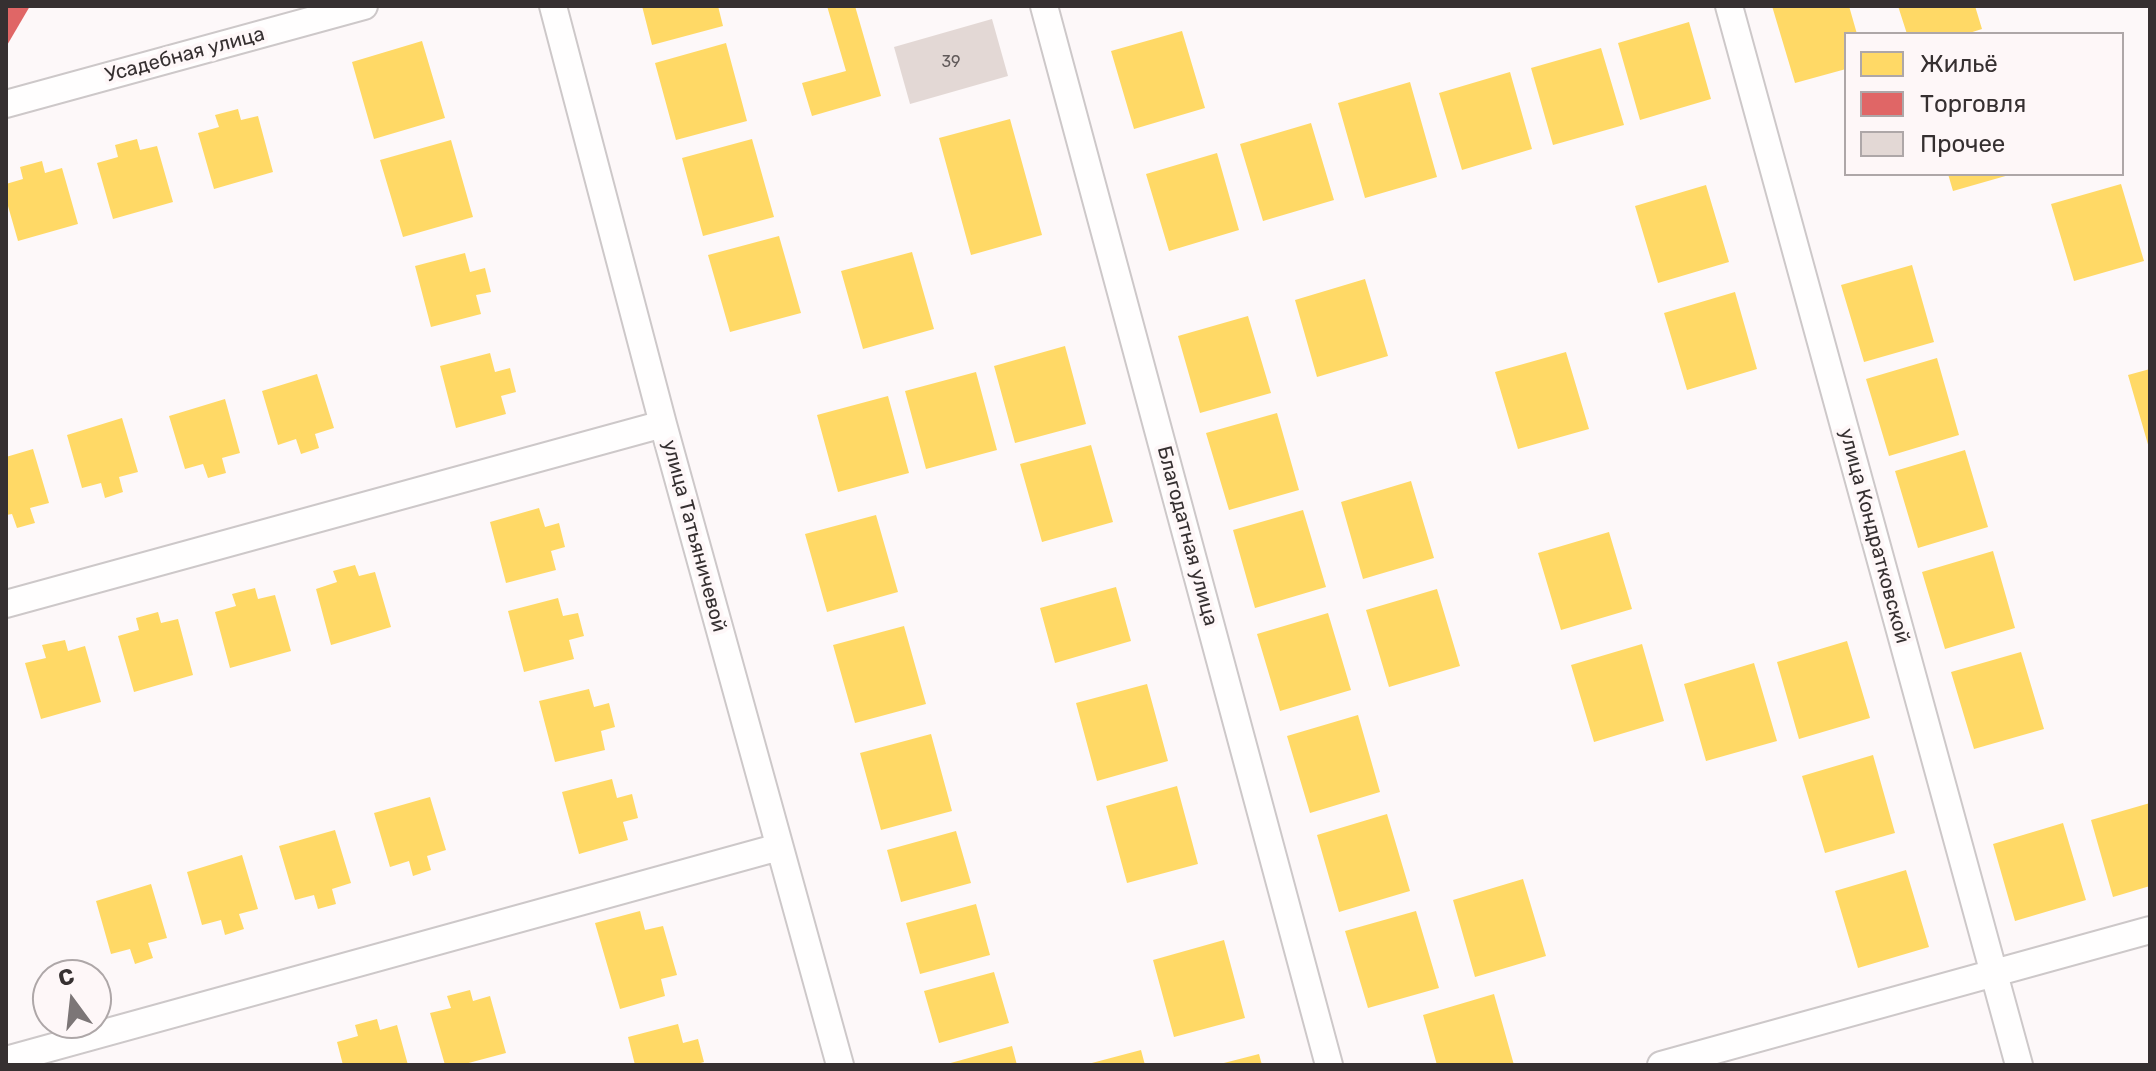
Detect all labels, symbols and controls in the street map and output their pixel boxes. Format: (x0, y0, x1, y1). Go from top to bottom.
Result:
street label: Усадебная улица (103, 22, 267, 88)
legend (1844, 32, 2124, 176)
text: Жильё (1920, 50, 1998, 78)
house number: 39 (941, 52, 961, 72)
text: Торговля (1920, 90, 2026, 118)
text: Прочее (1920, 130, 2005, 158)
street label: улица Кондратковской (1834, 426, 1914, 646)
street label: улица Татьяничевой (657, 437, 731, 635)
street label: Благодатная улица (1151, 443, 1223, 629)
north arrow (32, 959, 112, 1039)
text: С (55, 962, 77, 992)

